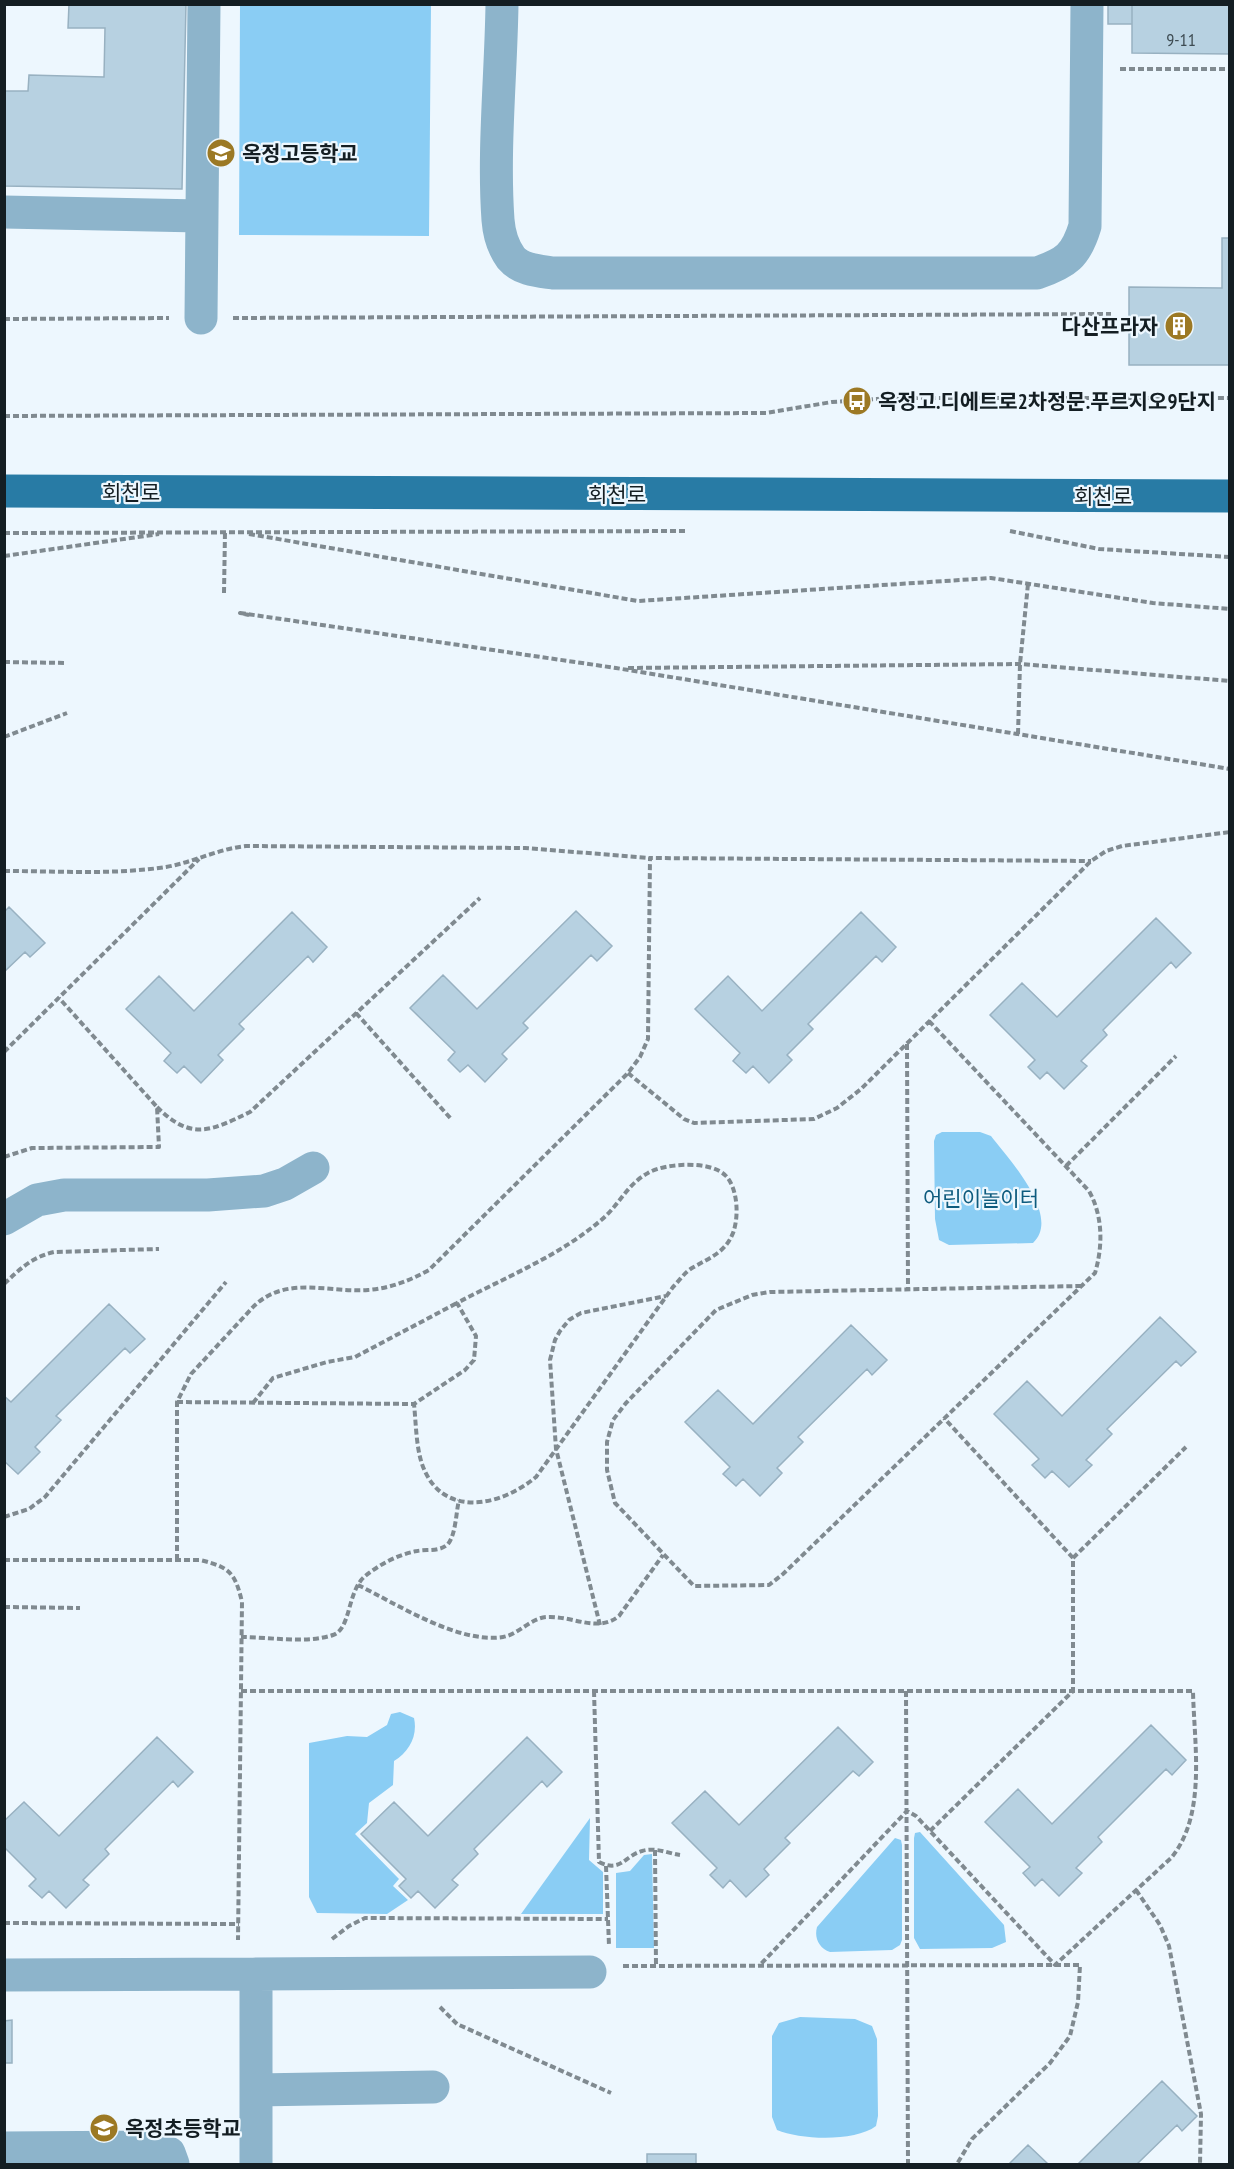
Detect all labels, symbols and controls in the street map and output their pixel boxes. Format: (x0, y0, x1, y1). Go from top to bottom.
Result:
house number: 9-11 (1166, 28, 1196, 51)
school or university icon: 옥정고등학교 (205, 137, 237, 169)
place label: 옥정고등학교 (242, 140, 358, 167)
building icon: 다산프라자 (1163, 310, 1195, 342)
place label: 다산프라자 (1061, 313, 1158, 340)
bus stop icon: 옥정고.디에트로2차정문.푸르지오9단지 (841, 385, 873, 417)
place label: 옥정고.디에트로2차정문.푸르지오9단지 (878, 388, 1216, 415)
street label: 회천로 (102, 479, 160, 506)
street label: 회천로 (588, 481, 646, 508)
street label: 회천로 (1074, 483, 1132, 510)
park label: 어린이놀이터 (923, 1185, 1039, 1212)
school or university icon: 옥정초등학교 (88, 2112, 120, 2144)
place label: 옥정초등학교 (125, 2115, 241, 2142)

